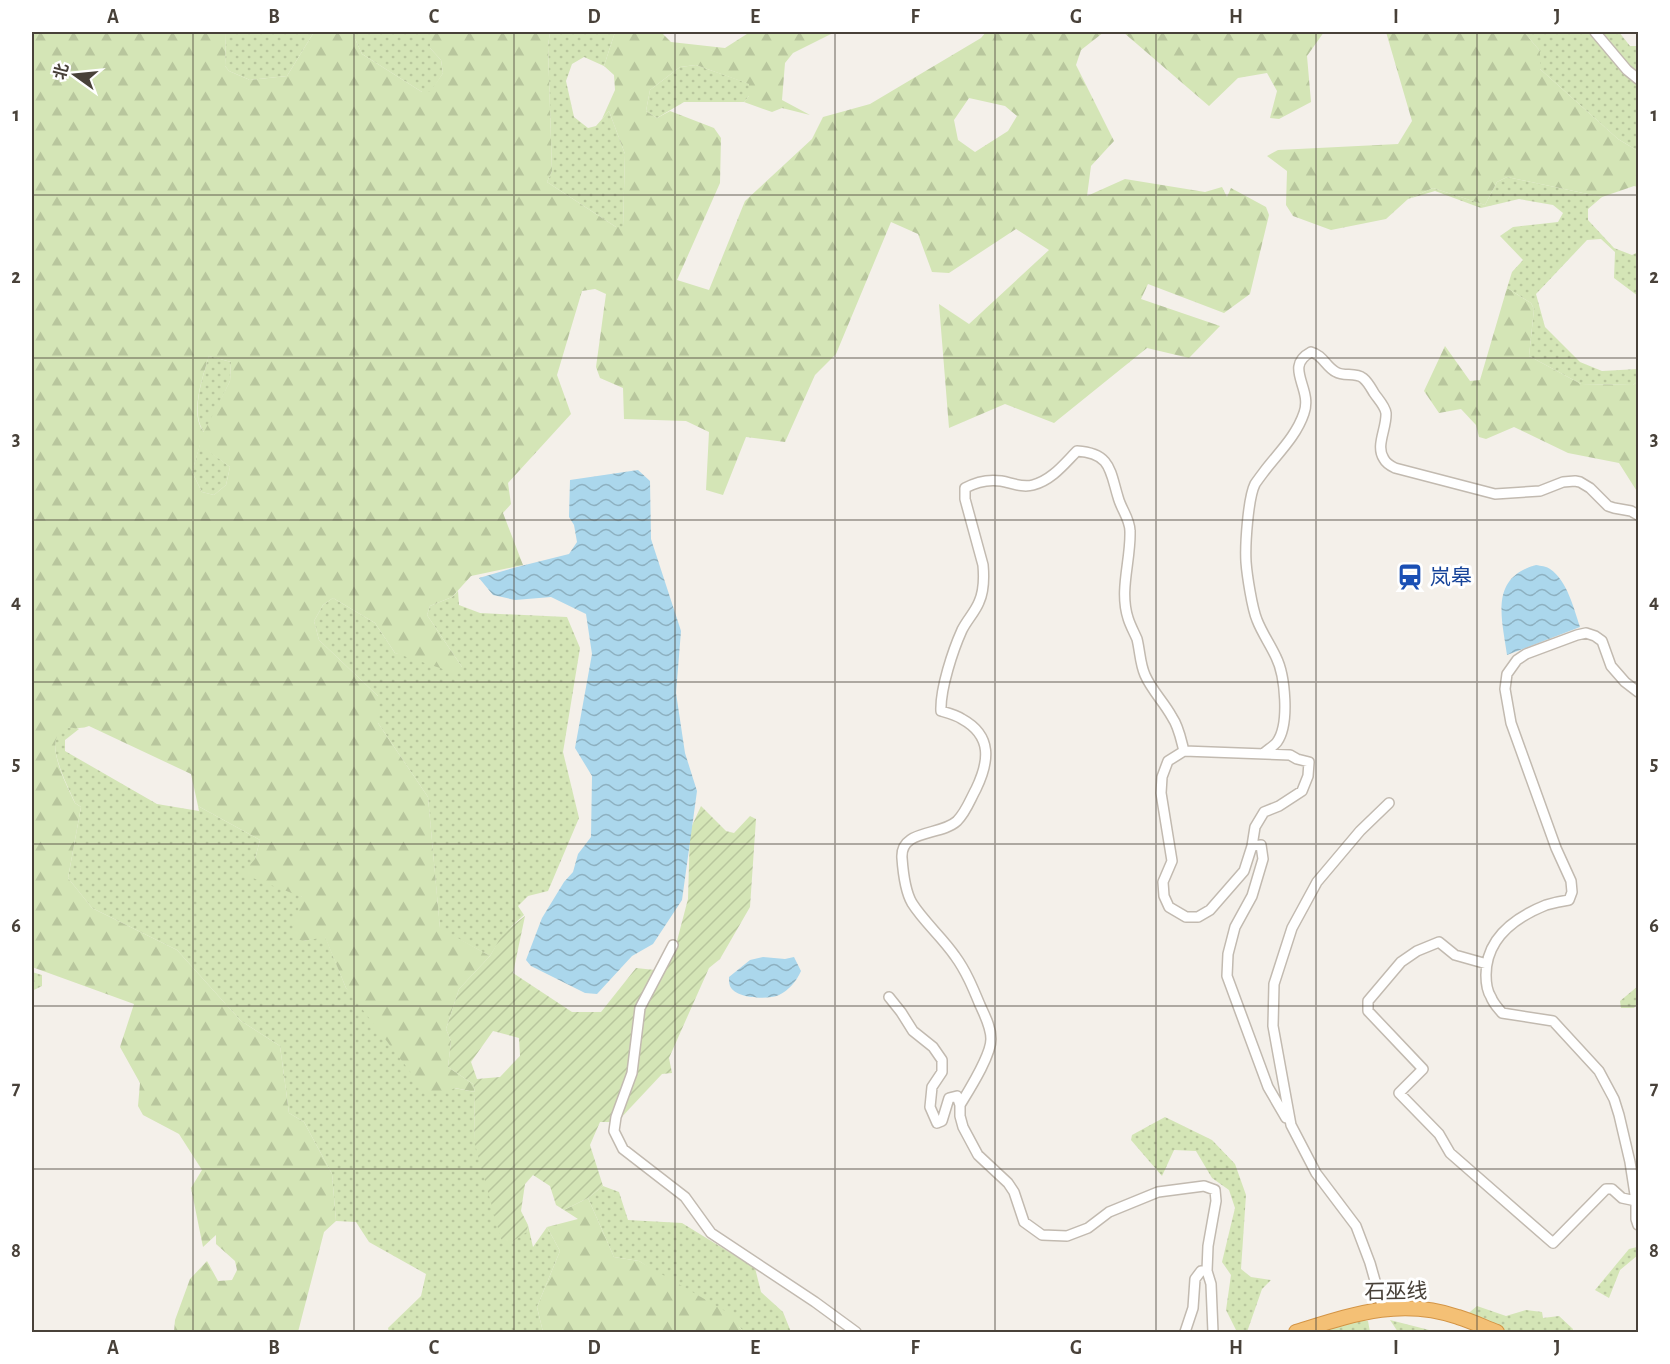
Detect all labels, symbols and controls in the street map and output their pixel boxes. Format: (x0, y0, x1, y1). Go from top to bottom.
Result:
text: A (107, 7, 119, 27)
text: B (268, 7, 280, 27)
text: C (429, 7, 440, 27)
text: D (587, 7, 601, 27)
text: E (750, 7, 760, 27)
text: F (910, 7, 920, 27)
text: G (1070, 7, 1082, 27)
text: H (1229, 7, 1243, 27)
text: I (1393, 7, 1399, 27)
text: J (1554, 7, 1560, 27)
north arrow (45, 45, 105, 105)
text: 北 (51, 61, 71, 81)
text: 1 (12, 105, 20, 125)
text: 1 (1650, 105, 1658, 125)
text: 2 (11, 267, 21, 287)
text: 2 (1649, 267, 1659, 287)
text: 3 (12, 429, 20, 449)
text: 3 (1650, 429, 1658, 449)
station icon: 岚皋 (1395, 562, 1425, 592)
place label: 岚皋 (1430, 566, 1472, 588)
text: 4 (11, 592, 21, 612)
text: 4 (1649, 592, 1659, 612)
text: 5 (12, 754, 20, 774)
text: 5 (1650, 754, 1658, 774)
text: 6 (11, 916, 21, 936)
text: 6 (1649, 916, 1659, 936)
text: 7 (12, 1078, 21, 1098)
text: 7 (1650, 1078, 1659, 1098)
text: 8 (11, 1241, 21, 1261)
text: 8 (1649, 1241, 1659, 1261)
street label: 石巫线 (1364, 1280, 1428, 1303)
text: A (107, 1338, 119, 1358)
text: B (268, 1338, 280, 1358)
text: C (429, 1338, 440, 1358)
text: D (587, 1338, 601, 1358)
text: E (750, 1338, 760, 1358)
text: F (910, 1338, 920, 1358)
text: G (1070, 1338, 1082, 1358)
text: H (1229, 1338, 1243, 1358)
text: I (1393, 1338, 1399, 1358)
text: J (1554, 1338, 1560, 1358)

